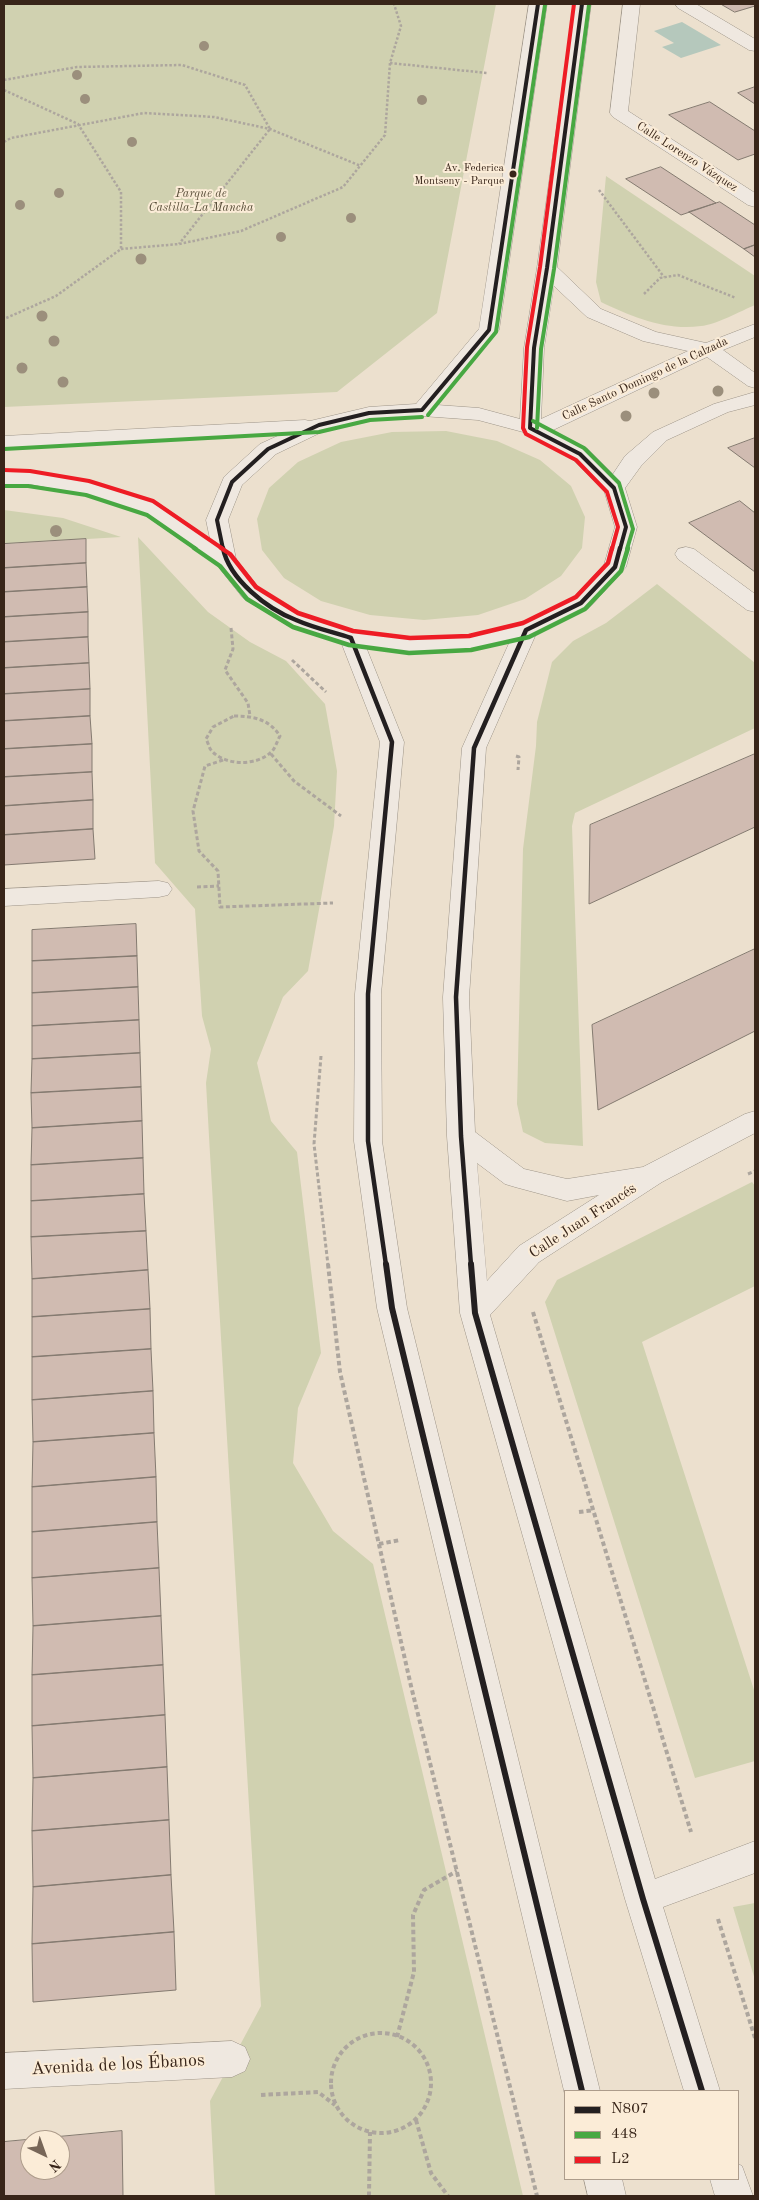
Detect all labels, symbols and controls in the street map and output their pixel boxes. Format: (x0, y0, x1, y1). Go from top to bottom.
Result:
street label: Calle Lorenzo Vázquez (634, 119, 740, 195)
place label: Av. Federica Montseny - Parque (414, 161, 504, 187)
marker: Av. Federica Montseny - Parque (508, 169, 518, 179)
park label: Parque de Castilla-La Mancha (149, 187, 253, 215)
street label: Calle Santo Domingo de la Calzada (560, 334, 730, 424)
street label: Calle Juan Francés (526, 1180, 640, 1262)
street label: Avenida de los Ébanos (31, 2050, 205, 2080)
legend (564, 2090, 739, 2180)
text: N807 (611, 2102, 649, 2117)
text: 448 (611, 2127, 637, 2142)
north arrow (20, 2130, 70, 2180)
text: L2 (611, 2152, 630, 2167)
text: N (46, 2157, 63, 2174)

